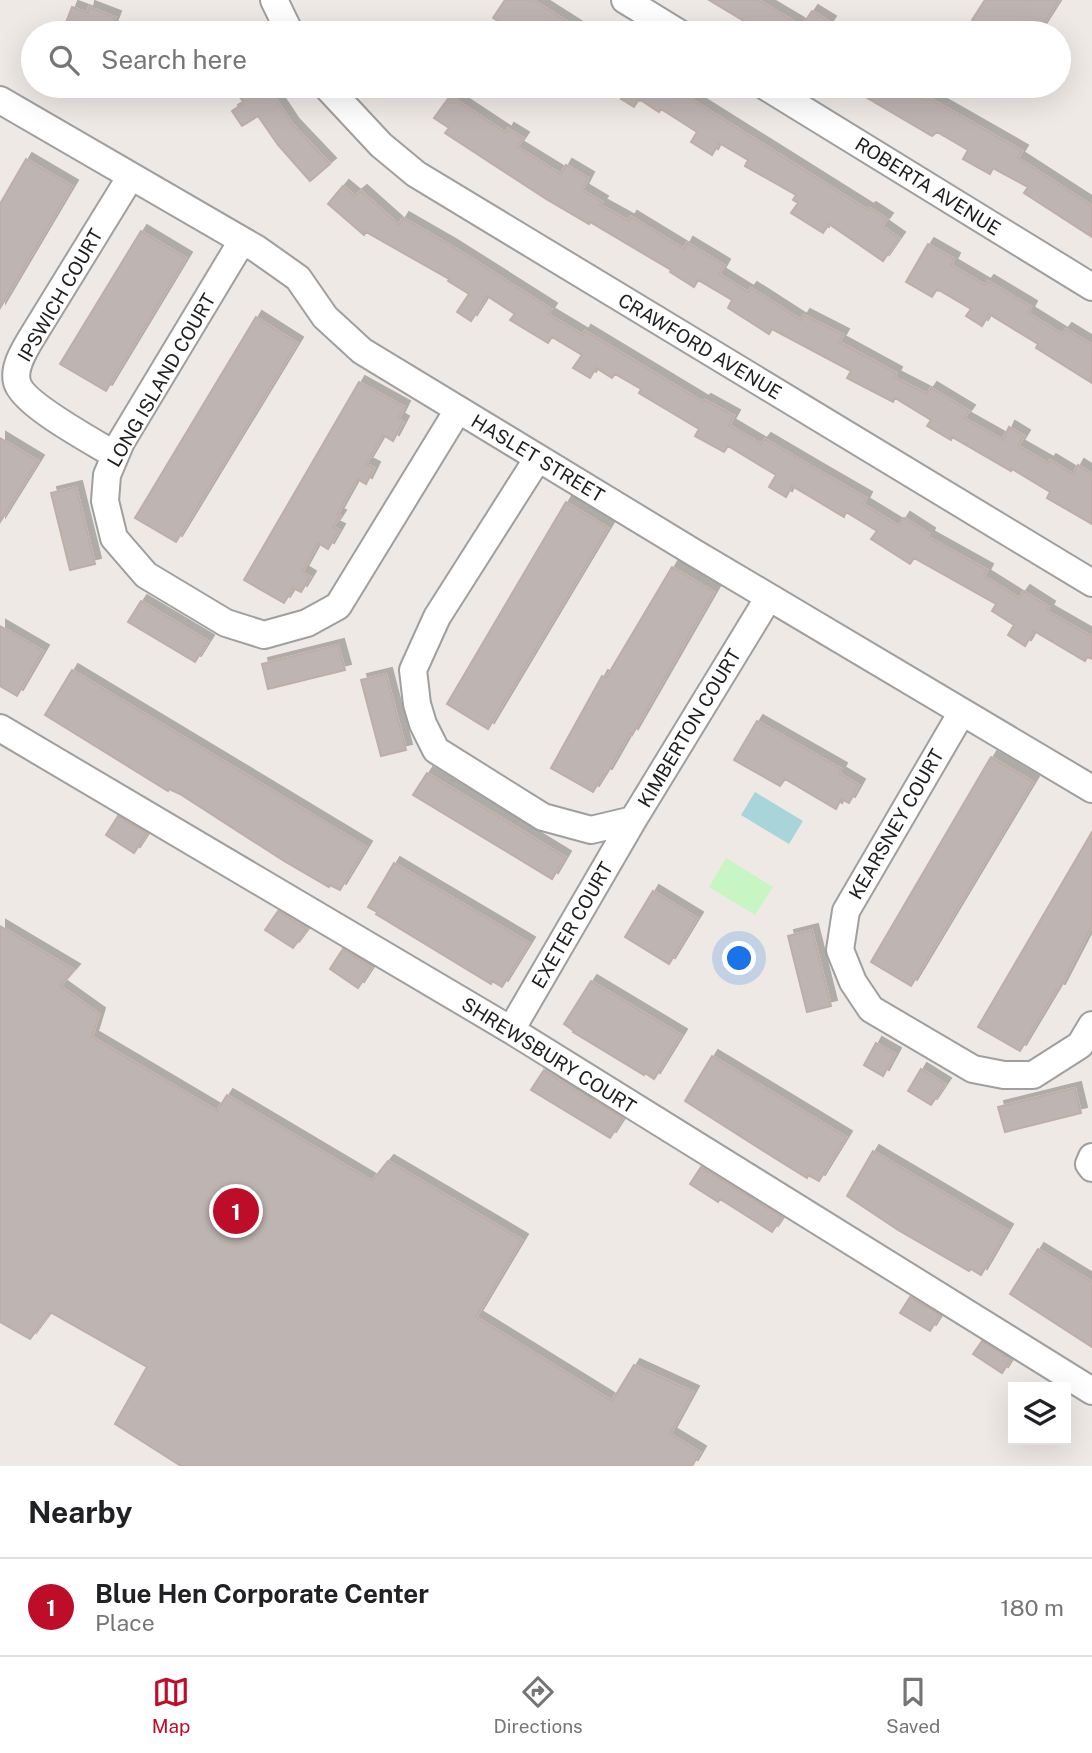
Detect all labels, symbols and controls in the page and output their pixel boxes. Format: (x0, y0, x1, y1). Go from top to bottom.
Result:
search box (21, 21, 1071, 98)
icon: search (45, 41, 83, 79)
text: Search here (101, 44, 247, 75)
street label: ROBERTA AVENUE (851, 132, 1005, 240)
street label: IPSWICH COURT (13, 225, 107, 365)
street label: CRAWFORD AVENUE (614, 288, 786, 404)
street label: LONG ISLAND COURT (102, 289, 220, 471)
street label: HASLET STREET (468, 410, 608, 506)
street label: KIMBERTON COURT (633, 645, 745, 811)
street label: KEARSNEY COURT (844, 745, 948, 903)
street label: EXETER COURT (527, 858, 617, 992)
your location (722, 941, 756, 975)
street label: SHREWSBURY COURT (458, 992, 640, 1118)
pin: 1 (213, 1185, 259, 1237)
map controls (1008, 1382, 1071, 1445)
button: layers (1008, 1382, 1071, 1445)
text: Nearby (28, 1494, 132, 1530)
text: Blue Hen Corporate Center (95, 1578, 429, 1609)
text: 1 (46, 1594, 56, 1621)
text: 180 m (1000, 1594, 1064, 1621)
text: Place (95, 1609, 155, 1636)
tab: Map (152, 1673, 190, 1737)
tab: Directions (493, 1673, 583, 1737)
tab: Saved (886, 1673, 940, 1737)

